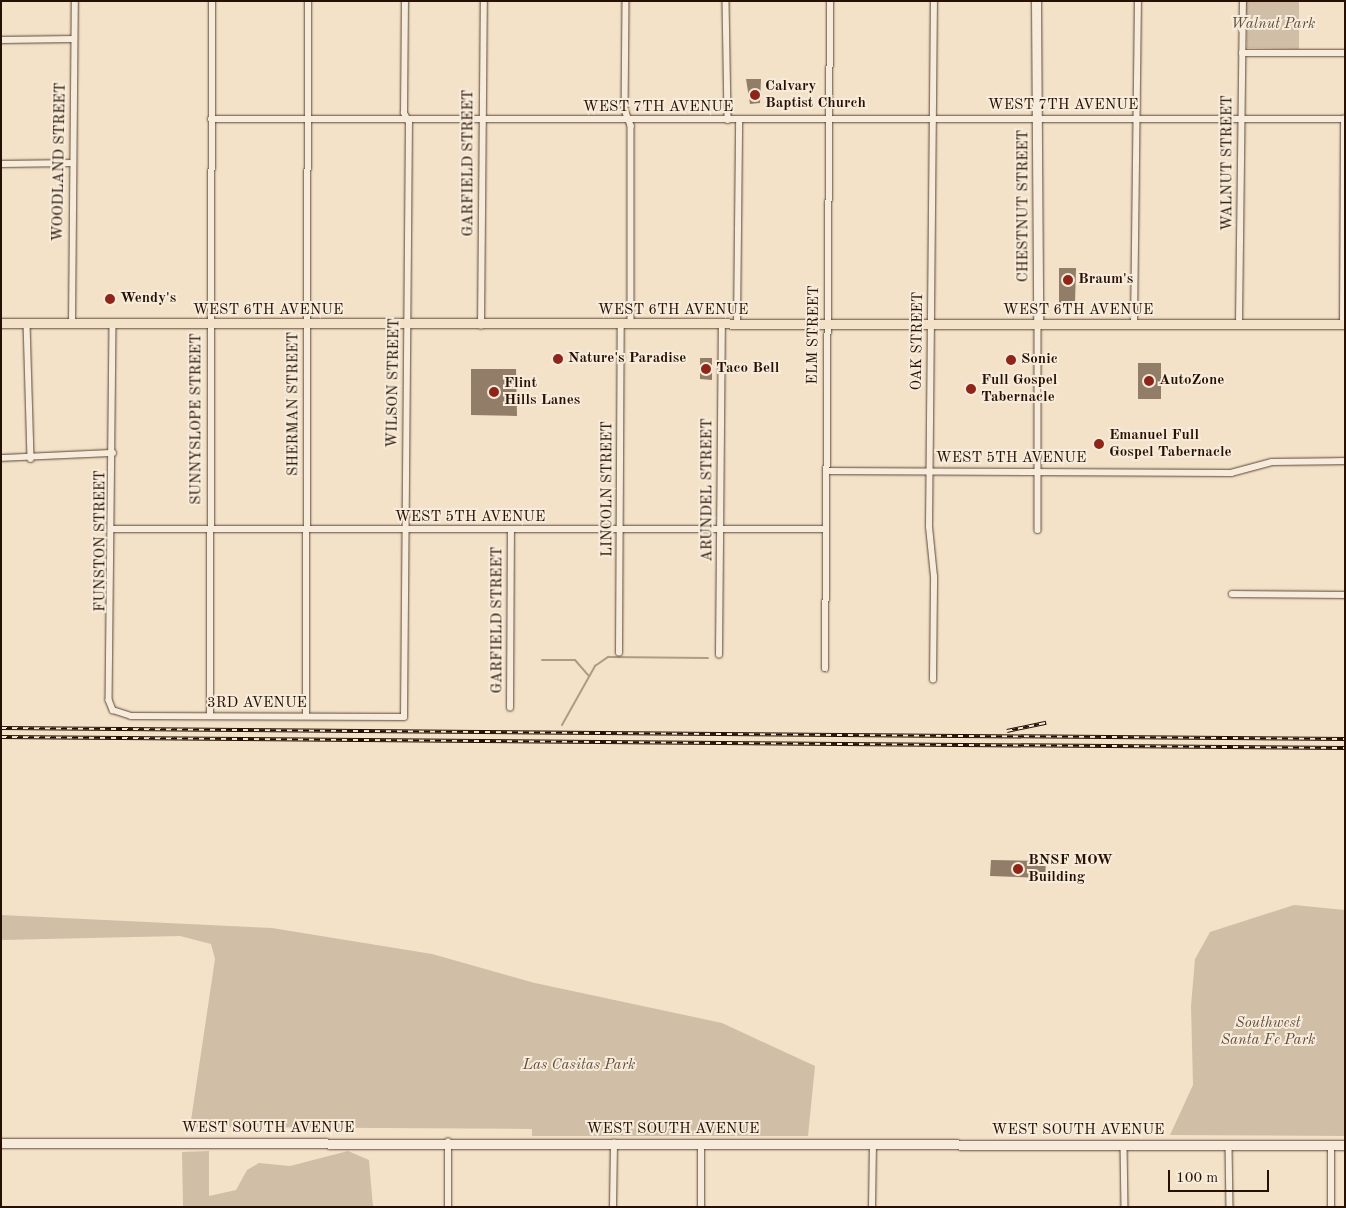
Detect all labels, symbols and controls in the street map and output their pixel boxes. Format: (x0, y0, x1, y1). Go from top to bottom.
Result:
park label: Walnut Park (1231, 16, 1315, 34)
place label: Calvary Baptist Church (765, 77, 866, 112)
street label: WOODLAND STREET (50, 82, 70, 242)
street label: GARFIELD STREET (460, 89, 478, 237)
marker: Calvary Baptist Church (749, 89, 761, 101)
street label: WALNUT STREET (1219, 95, 1237, 231)
street label: WEST 7TH AVENUE (988, 97, 1138, 115)
street label: WEST 7TH AVENUE (583, 99, 733, 117)
street label: CHESTNUT STREET (1015, 130, 1033, 282)
place label: Braum's (1078, 271, 1133, 289)
marker: Braum's (1062, 274, 1074, 286)
street label: ELM STREET (804, 285, 824, 385)
place label: Wendy's (120, 290, 176, 308)
street label: OAK STREET (908, 291, 928, 391)
marker: Wendy's (104, 293, 116, 305)
street label: WEST 6TH AVENUE (193, 302, 343, 320)
street label: WEST 6TH AVENUE (598, 302, 748, 320)
street label: WEST 6TH AVENUE (1003, 302, 1153, 320)
street label: WILSON STREET (384, 318, 404, 448)
street label: SHERMAN STREET (285, 332, 303, 476)
street label: SUNNYSLOPE STREET (188, 333, 206, 505)
place label: Nature's Paradise (568, 350, 686, 368)
place label: Sonic (1021, 351, 1058, 369)
marker: Nature's Paradise (552, 353, 564, 365)
marker: Sonic (1005, 354, 1017, 366)
place label: Taco Bell (716, 360, 779, 378)
marker: Taco Bell (700, 363, 712, 375)
place label: Full Gospel Tabernacle (981, 371, 1057, 406)
place label: AutoZone (1159, 372, 1224, 390)
place label: Flint Hills Lanes (504, 374, 580, 409)
marker: AutoZone (1143, 375, 1155, 387)
marker: Full Gospel Tabernacle (965, 383, 977, 395)
marker: Flint Hills Lanes (488, 386, 500, 398)
street label: ARUNDEL STREET (699, 418, 717, 562)
street label: LINCOLN STREET (599, 421, 617, 557)
place label: Emanuel Full Gospel Tabernacle (1109, 426, 1232, 461)
marker: Emanuel Full Gospel Tabernacle (1093, 438, 1105, 450)
street label: WEST 5TH AVENUE (936, 450, 1086, 468)
street label: FUNSTON STREET (92, 470, 110, 612)
street label: WEST 5TH AVENUE (395, 509, 545, 527)
street label: GARFIELD STREET (489, 546, 507, 694)
street label: 3RD AVENUE (207, 695, 307, 713)
place label: BNSF MOW Building (1028, 851, 1113, 886)
marker: BNSF MOW Building (1012, 863, 1024, 875)
park label: Southwest Santa Fe Park (1221, 1014, 1315, 1049)
park label: Las Casitas Park (523, 1057, 635, 1075)
street label: WEST SOUTH AVENUE (182, 1120, 354, 1138)
street label: WEST SOUTH AVENUE (587, 1121, 759, 1139)
street label: WEST SOUTH AVENUE (992, 1122, 1164, 1140)
scale bar (1171, 1160, 1272, 1192)
text: 100 m (1176, 1171, 1218, 1186)

